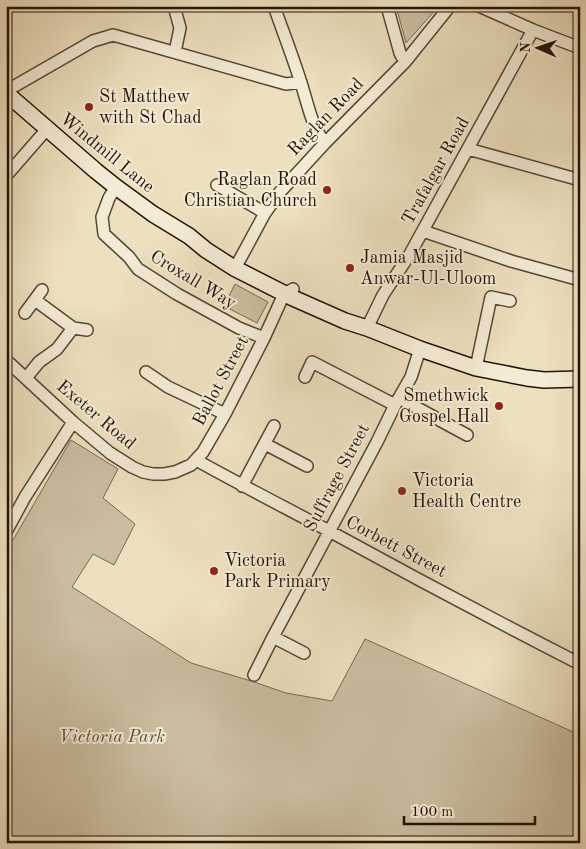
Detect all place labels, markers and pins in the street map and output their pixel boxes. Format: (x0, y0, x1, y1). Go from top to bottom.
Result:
place label: St Matthew with St Chad (99, 88, 202, 127)
marker: St Matthew with St Chad (83, 101, 95, 113)
place label: Raglan Road Christian Church (184, 171, 317, 210)
marker: Raglan Road Christian Church (321, 184, 333, 196)
place label: Jamia Masjid Anwar-Ul-Uloom (360, 249, 496, 288)
marker: Jamia Masjid Anwar-Ul-Uloom (344, 262, 356, 274)
place label: Smethwick Gospel Hall (399, 387, 489, 426)
marker: Smethwick Gospel Hall (493, 400, 505, 412)
place label: Victoria Health Centre (412, 472, 521, 511)
marker: Victoria Health Centre (396, 485, 408, 497)
place label: Victoria Park Primary (224, 552, 331, 591)
marker: Victoria Park Primary (208, 565, 220, 577)

